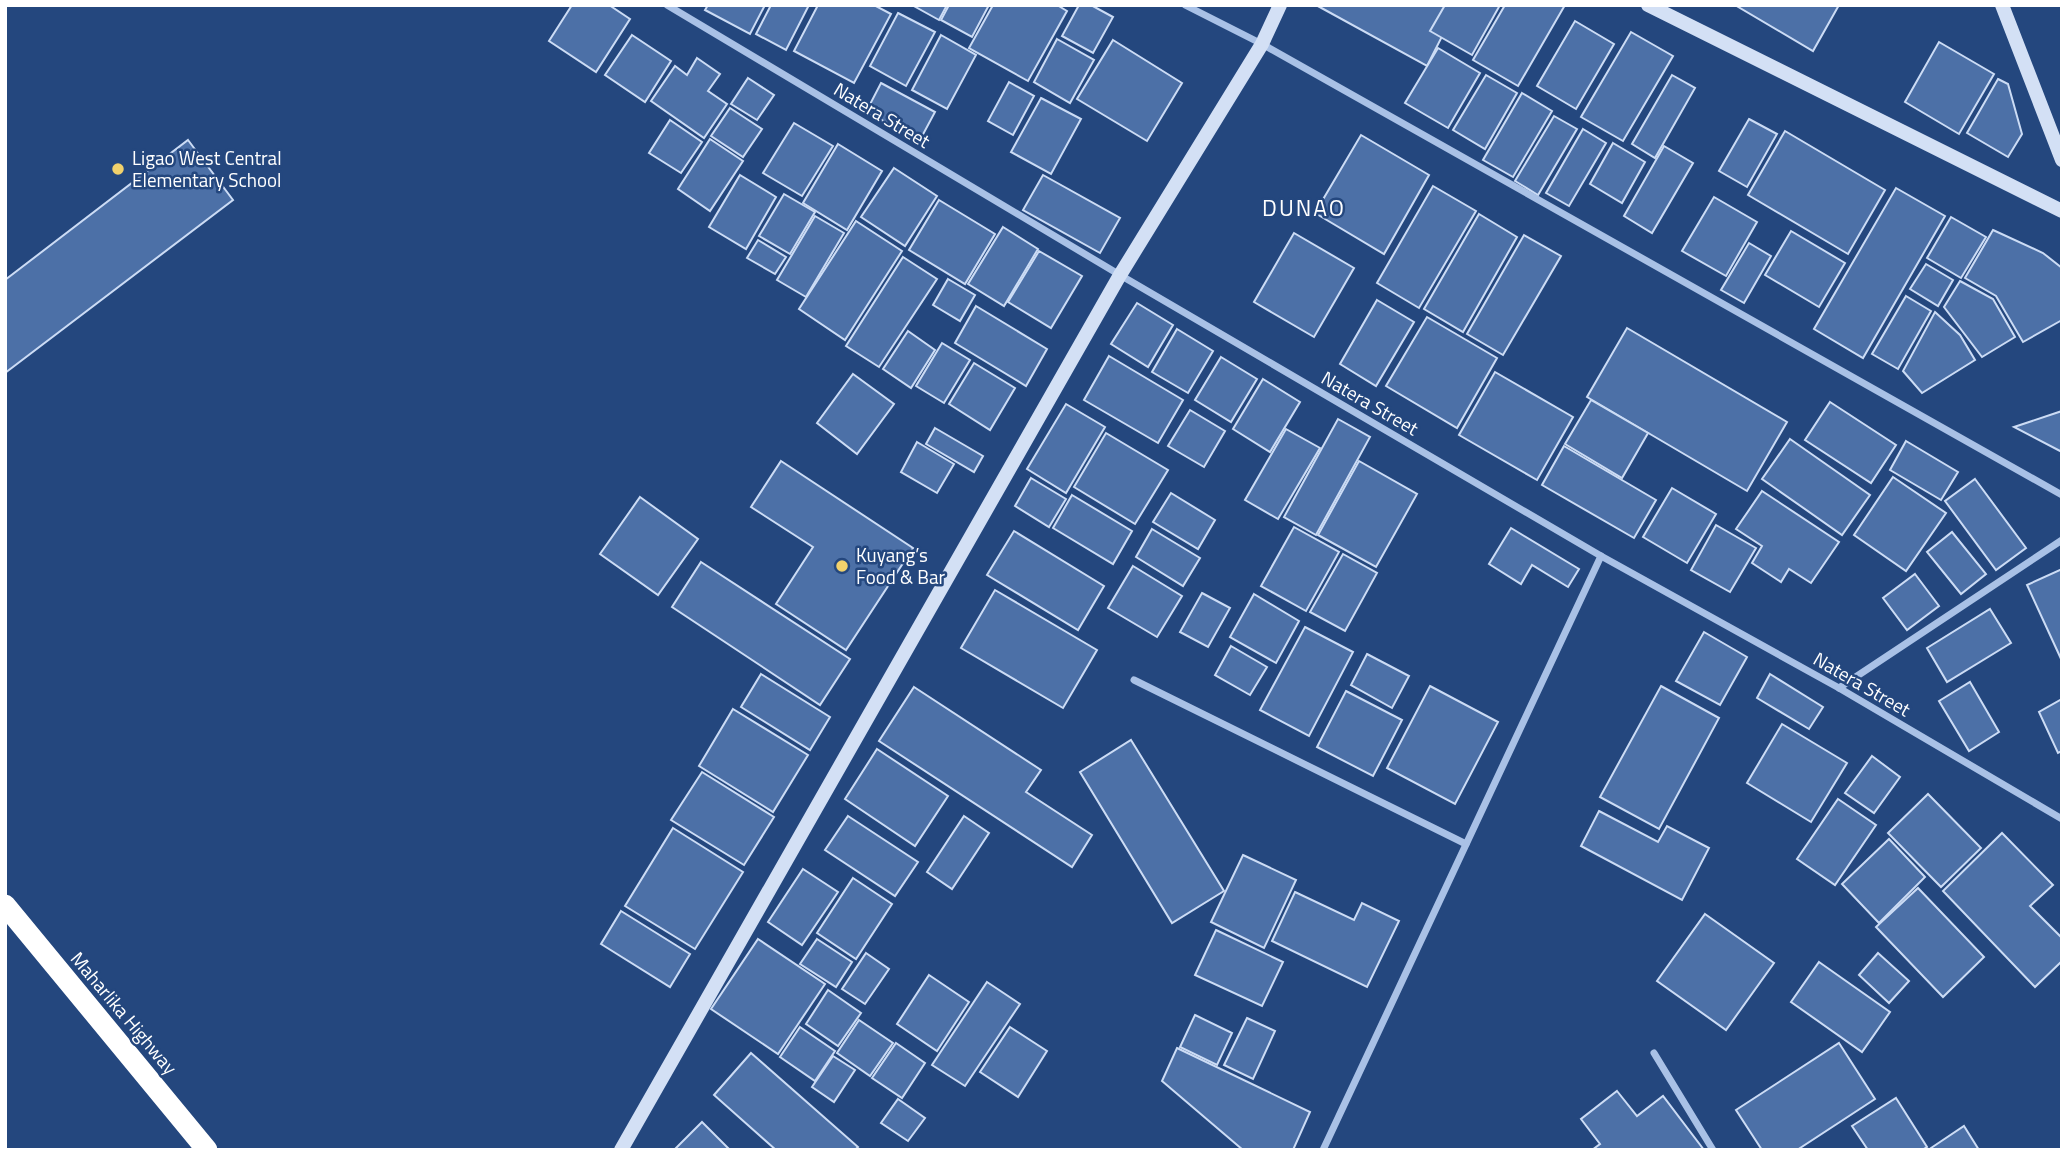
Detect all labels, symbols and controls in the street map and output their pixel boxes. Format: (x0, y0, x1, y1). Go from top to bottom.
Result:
street label: Natera Street (829, 74, 936, 155)
place label: Ligao West Central Elementary School (132, 143, 282, 194)
marker: Ligao West Central Elementary School (110, 161, 126, 177)
district label: DUNAO (1262, 190, 1346, 225)
street label: Natera Street (1316, 363, 1424, 442)
place label: Kuyang’s Food & Bar (856, 540, 945, 591)
marker: Kuyang’s Food & Bar (834, 558, 850, 574)
street label: Natera Street (1808, 644, 1916, 723)
street label: Maharlika Highway (64, 945, 185, 1081)

